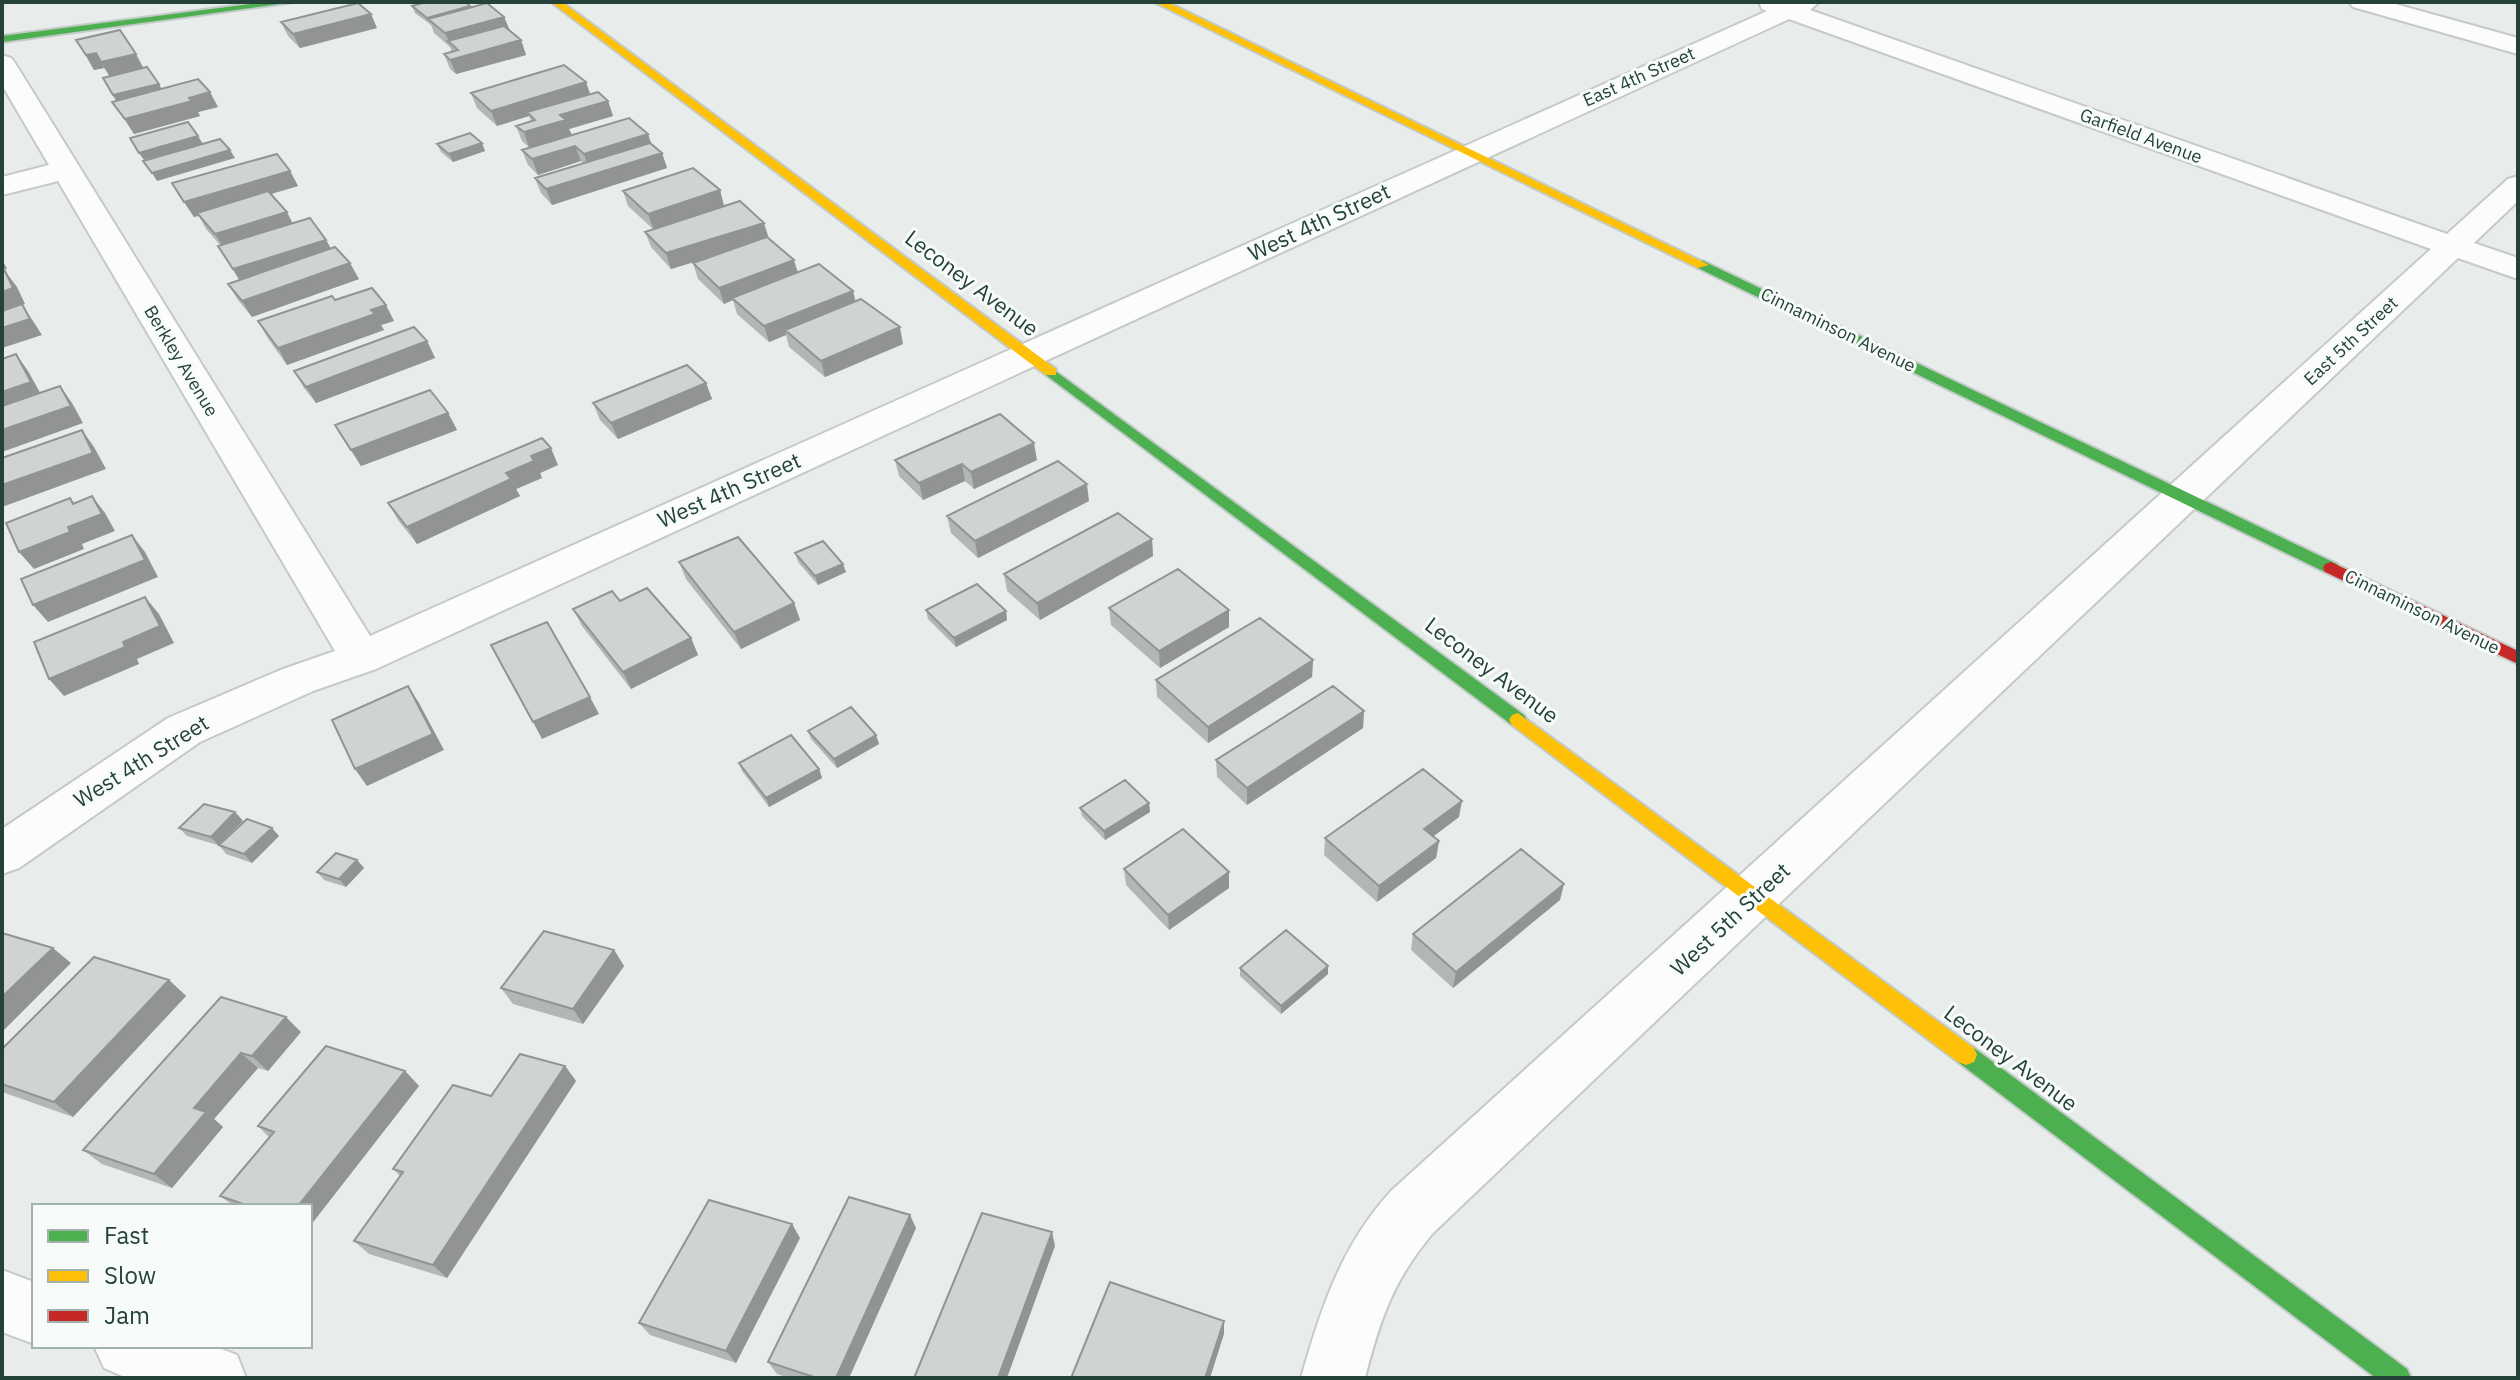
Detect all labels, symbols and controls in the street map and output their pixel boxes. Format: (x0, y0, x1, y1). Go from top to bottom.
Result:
street label: East 4th Street (1579, 42, 1698, 112)
street label: Garfield Avenue (2077, 103, 2206, 168)
street label: West 4th Street (1243, 176, 1395, 267)
street label: Leconey Avenue (900, 223, 1045, 342)
street label: Cinnaminson Avenue (1757, 282, 1920, 377)
street label: East 5th Street (2299, 291, 2402, 390)
street label: Berkley Avenue (139, 301, 224, 421)
street label: West 4th Street (653, 445, 805, 534)
street label: Cinnaminson Avenue (2341, 564, 2504, 659)
street label: Leconey Avenue (1420, 610, 1565, 729)
street label: West 4th Street (68, 708, 214, 814)
street label: West 5th Street (1664, 856, 1796, 982)
street label: Leconey Avenue (1939, 998, 2084, 1117)
legend (32, 1204, 312, 1348)
text: Fast (104, 1219, 149, 1251)
text: Slow (104, 1259, 156, 1291)
text: Jam (104, 1299, 150, 1331)

